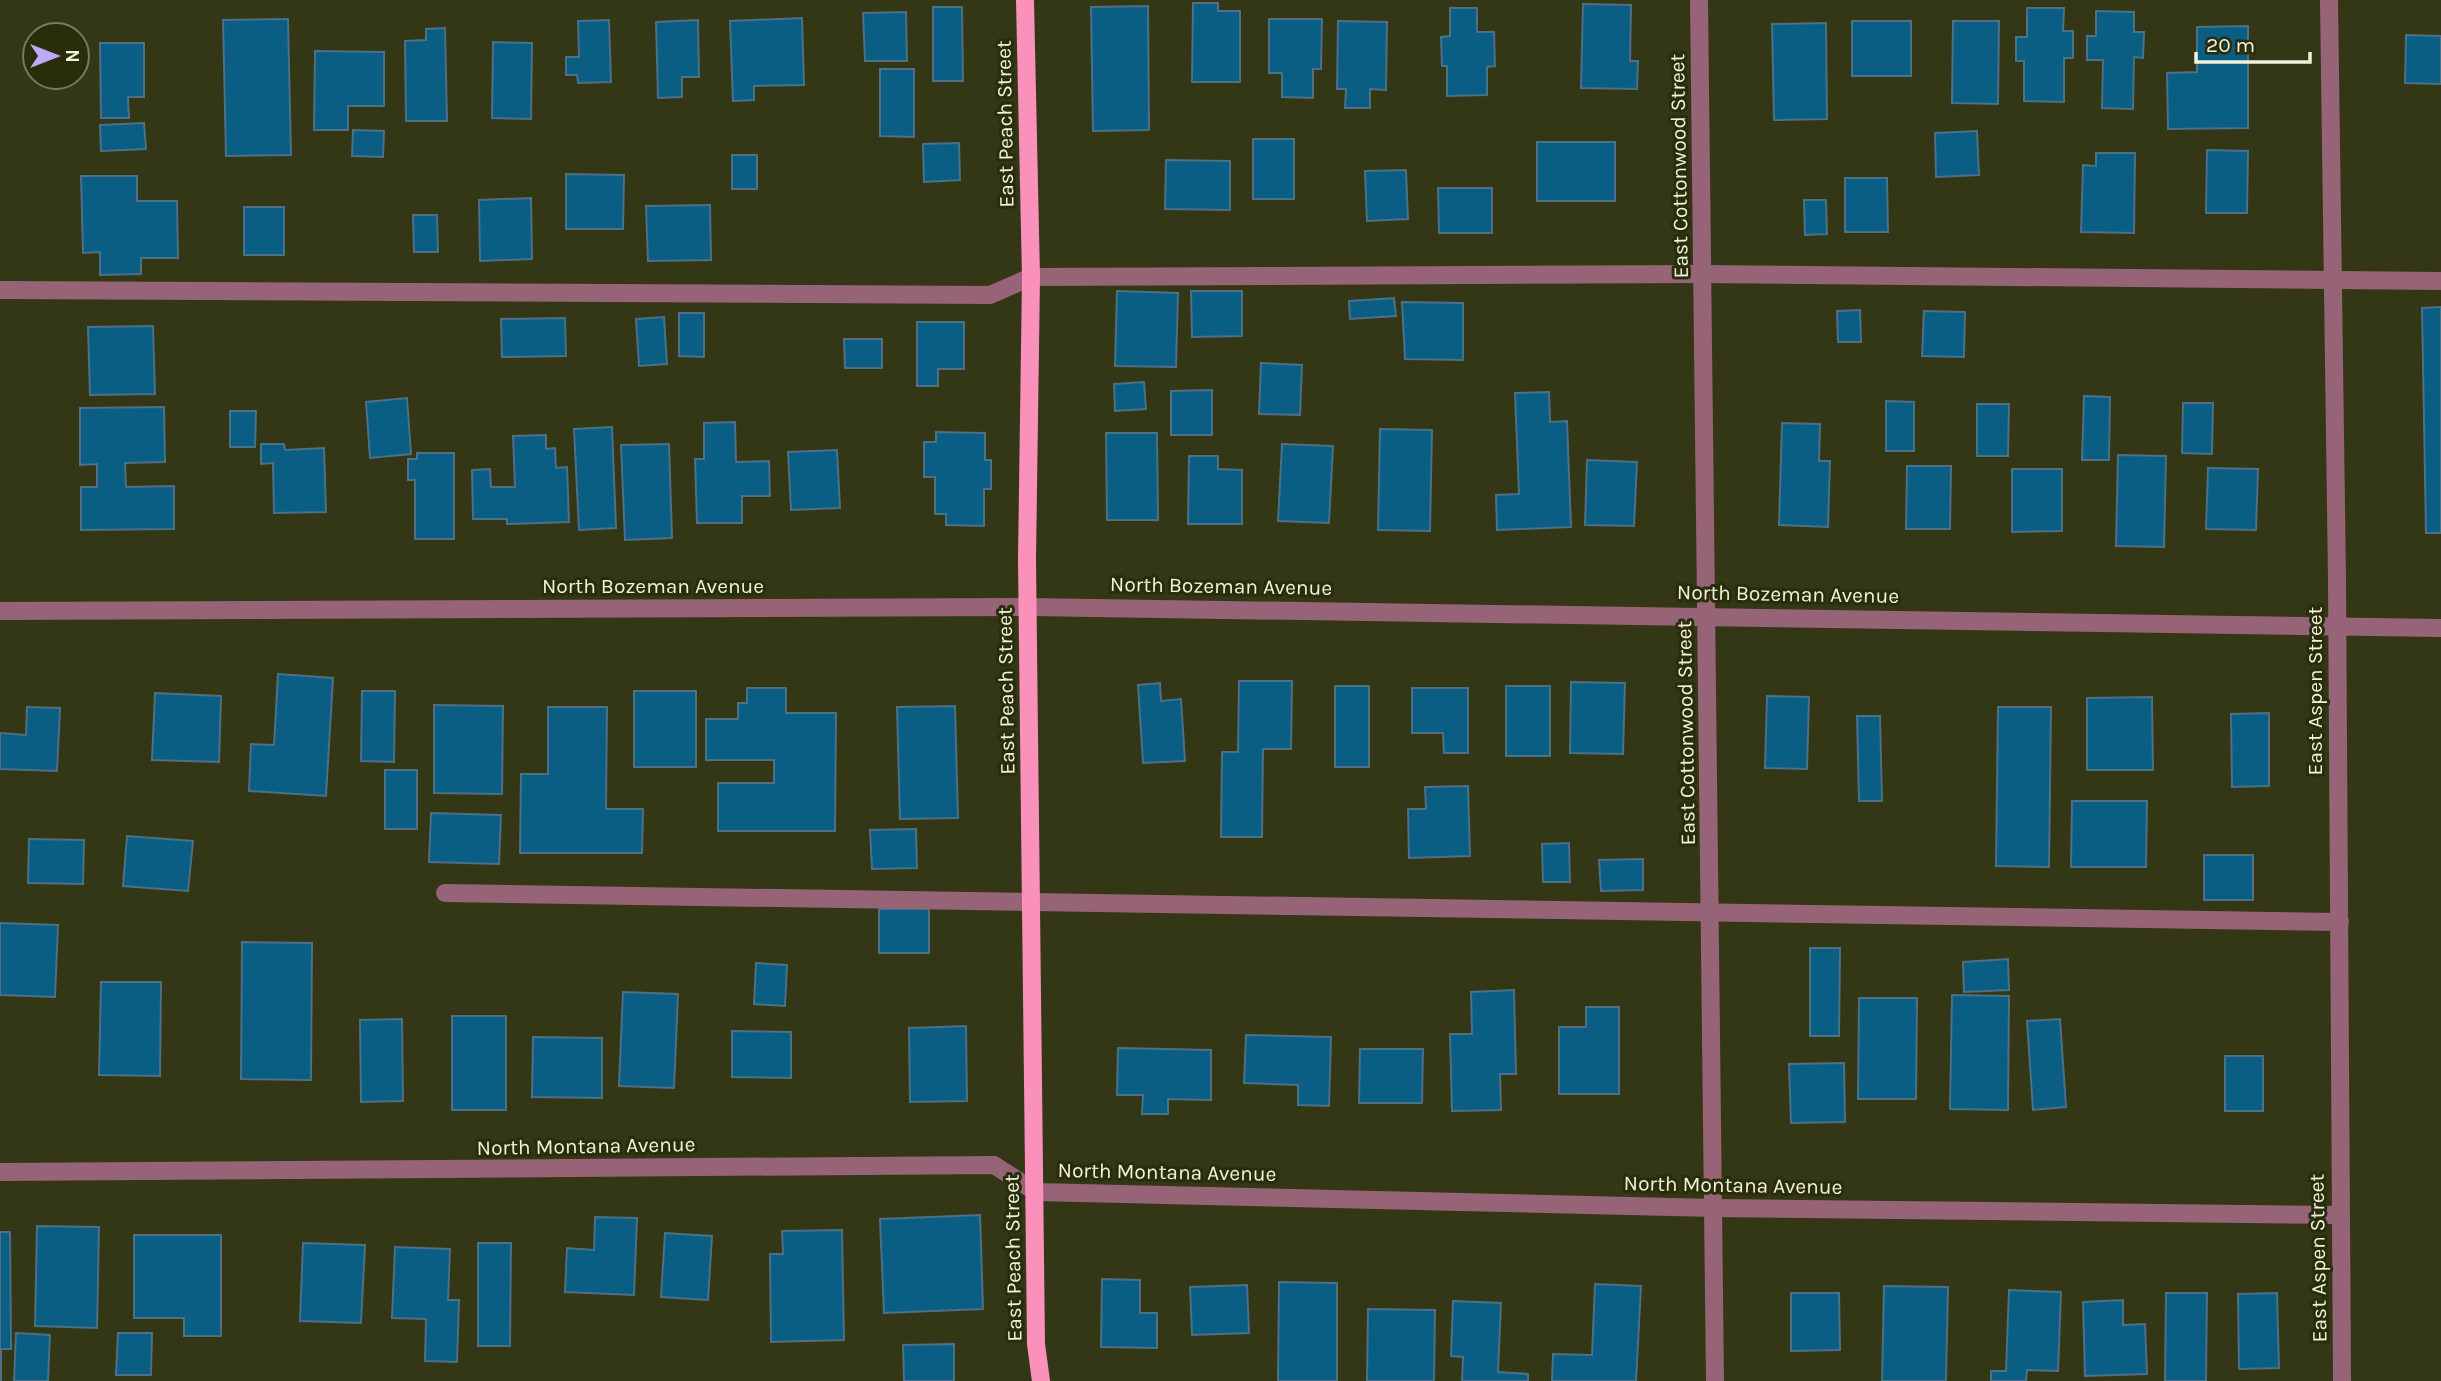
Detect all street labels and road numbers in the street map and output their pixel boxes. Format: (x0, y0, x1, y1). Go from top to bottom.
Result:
street label: East Peach Street (992, 40, 1018, 208)
street label: East Cottonwood Street (1665, 53, 1693, 279)
street label: North Bozeman Avenue (1110, 572, 1332, 600)
street label: North Bozeman Avenue (542, 574, 764, 598)
street label: North Bozeman Avenue (1677, 580, 1899, 608)
street label: East Peach Street (993, 607, 1019, 775)
street label: East Aspen Street (2303, 607, 2327, 775)
street label: East Cottonwood Street (1672, 620, 1700, 846)
street label: North Montana Avenue (476, 1132, 696, 1160)
street label: North Montana Avenue (1057, 1158, 1277, 1186)
street label: North Montana Avenue (1623, 1171, 1843, 1199)
street label: East Aspen Street (2305, 1173, 2331, 1343)
street label: East Peach Street (1000, 1174, 1026, 1342)

